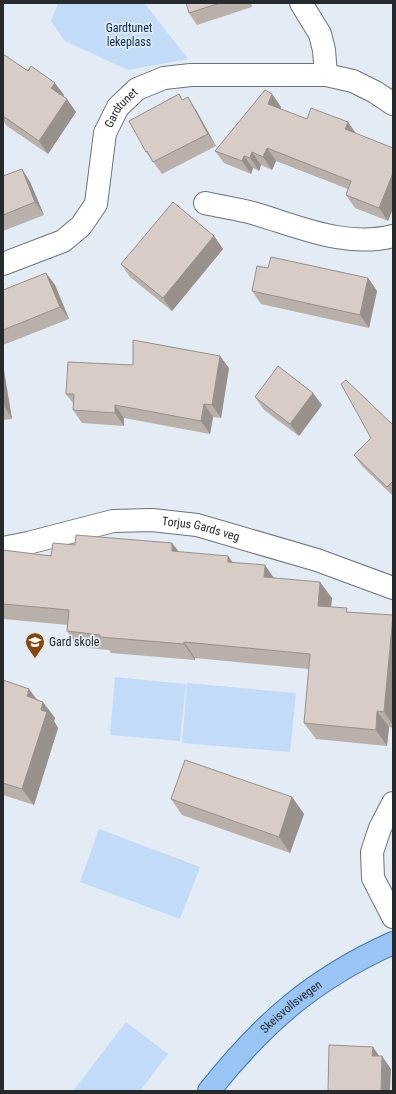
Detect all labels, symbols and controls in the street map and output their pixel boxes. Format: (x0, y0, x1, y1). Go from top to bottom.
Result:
park label: Gardtunet lekeplass (106, 21, 153, 49)
street label: Gardtunet (102, 85, 141, 130)
street label: Torjus Gards veg (161, 514, 241, 544)
school or university icon: Gard skole (24, 631, 46, 659)
place label: Gard skole (49, 635, 100, 649)
street label: Skeisvollsvegen (257, 977, 325, 1036)

